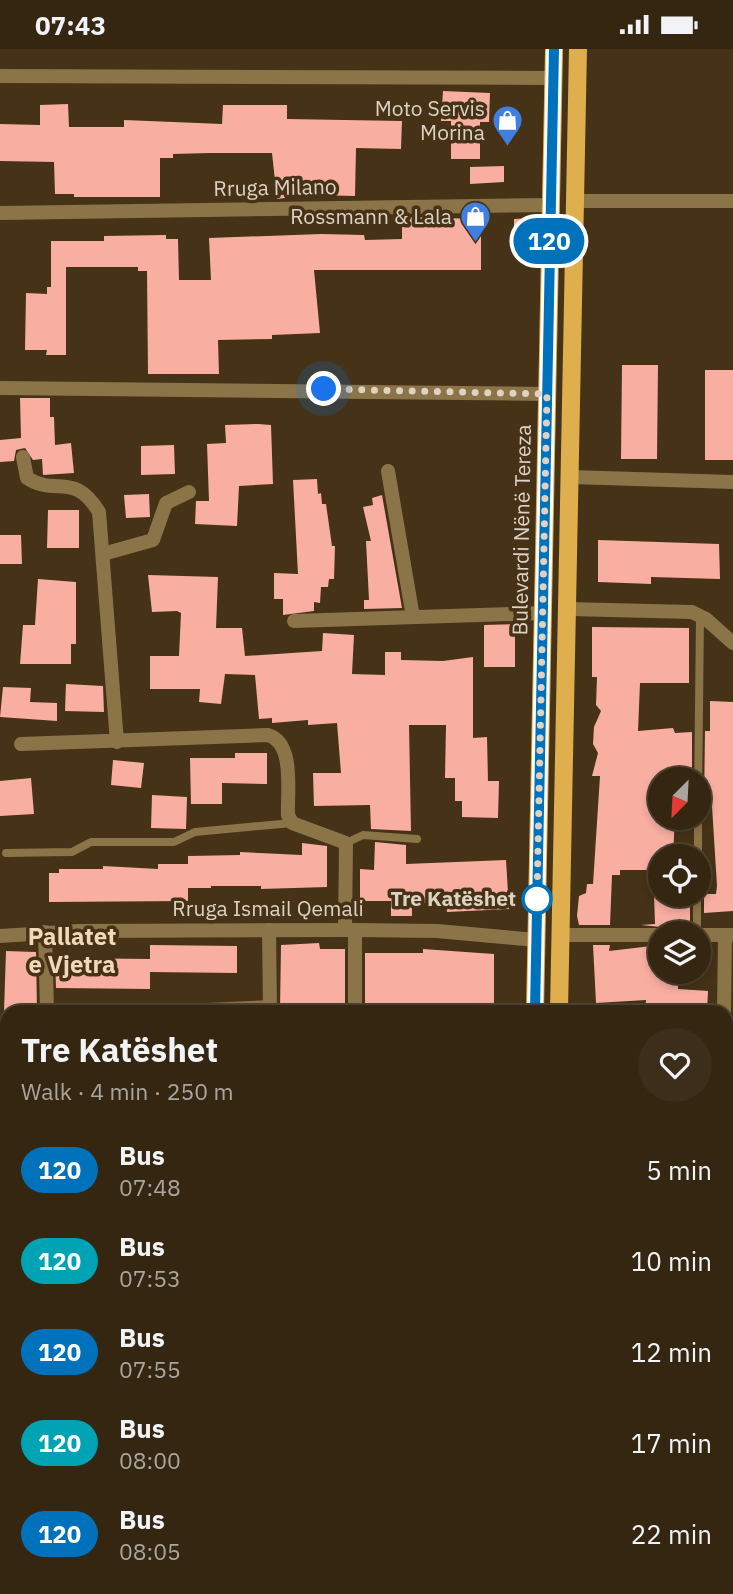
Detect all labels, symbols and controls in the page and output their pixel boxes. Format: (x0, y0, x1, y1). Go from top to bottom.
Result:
text: 07:43 (35, 8, 106, 42)
place label: Moto Servis Morina (375, 94, 485, 146)
shop icon: Moto Servis Morina (491, 104, 525, 148)
street label: Rruga Milano (213, 172, 337, 202)
shop icon: Rossmann & Lala (458, 200, 492, 244)
place label: Rossmann & Lala (290, 202, 452, 230)
line badge: 120 (509, 218, 589, 264)
text: 120 (527, 225, 571, 257)
your location (306, 371, 341, 406)
street label: Bulevardi Nënë Tereza (505, 424, 537, 636)
north arrow (648, 767, 710, 829)
map controls (648, 767, 711, 984)
button: locate (648, 844, 711, 907)
place label: Tre Katëshet (391, 884, 516, 912)
marker: Tre Katëshet (522, 884, 552, 914)
street label: Rruga Ismail Qemali (172, 894, 364, 922)
district label: Pallatet e Vjetra (28, 920, 116, 980)
button: layers (648, 921, 711, 984)
text: Tre Katëshet (21, 1028, 218, 1071)
button: heart (638, 1028, 712, 1102)
text: Walk · 4 min · 250 m (21, 1076, 234, 1106)
text: Bus (119, 1138, 165, 1172)
text: 5 min (646, 1153, 712, 1187)
text: 120 (38, 1154, 81, 1186)
text: 07:48 (119, 1172, 181, 1202)
text: Bus (119, 1229, 165, 1263)
text: 10 min (631, 1244, 712, 1278)
text: 120 (38, 1245, 81, 1277)
text: 07:53 (119, 1263, 181, 1293)
text: Bus (119, 1320, 165, 1354)
text: 12 min (631, 1335, 712, 1369)
text: 120 (38, 1336, 81, 1368)
text: 07:55 (119, 1354, 181, 1384)
text: Bus (119, 1411, 165, 1445)
text: 17 min (631, 1426, 712, 1460)
text: 120 (38, 1427, 81, 1459)
text: 08:00 (119, 1445, 181, 1475)
text: Bus (119, 1502, 165, 1536)
text: 22 min (631, 1517, 712, 1551)
text: 120 (38, 1518, 81, 1550)
text: 08:05 (119, 1536, 181, 1566)

